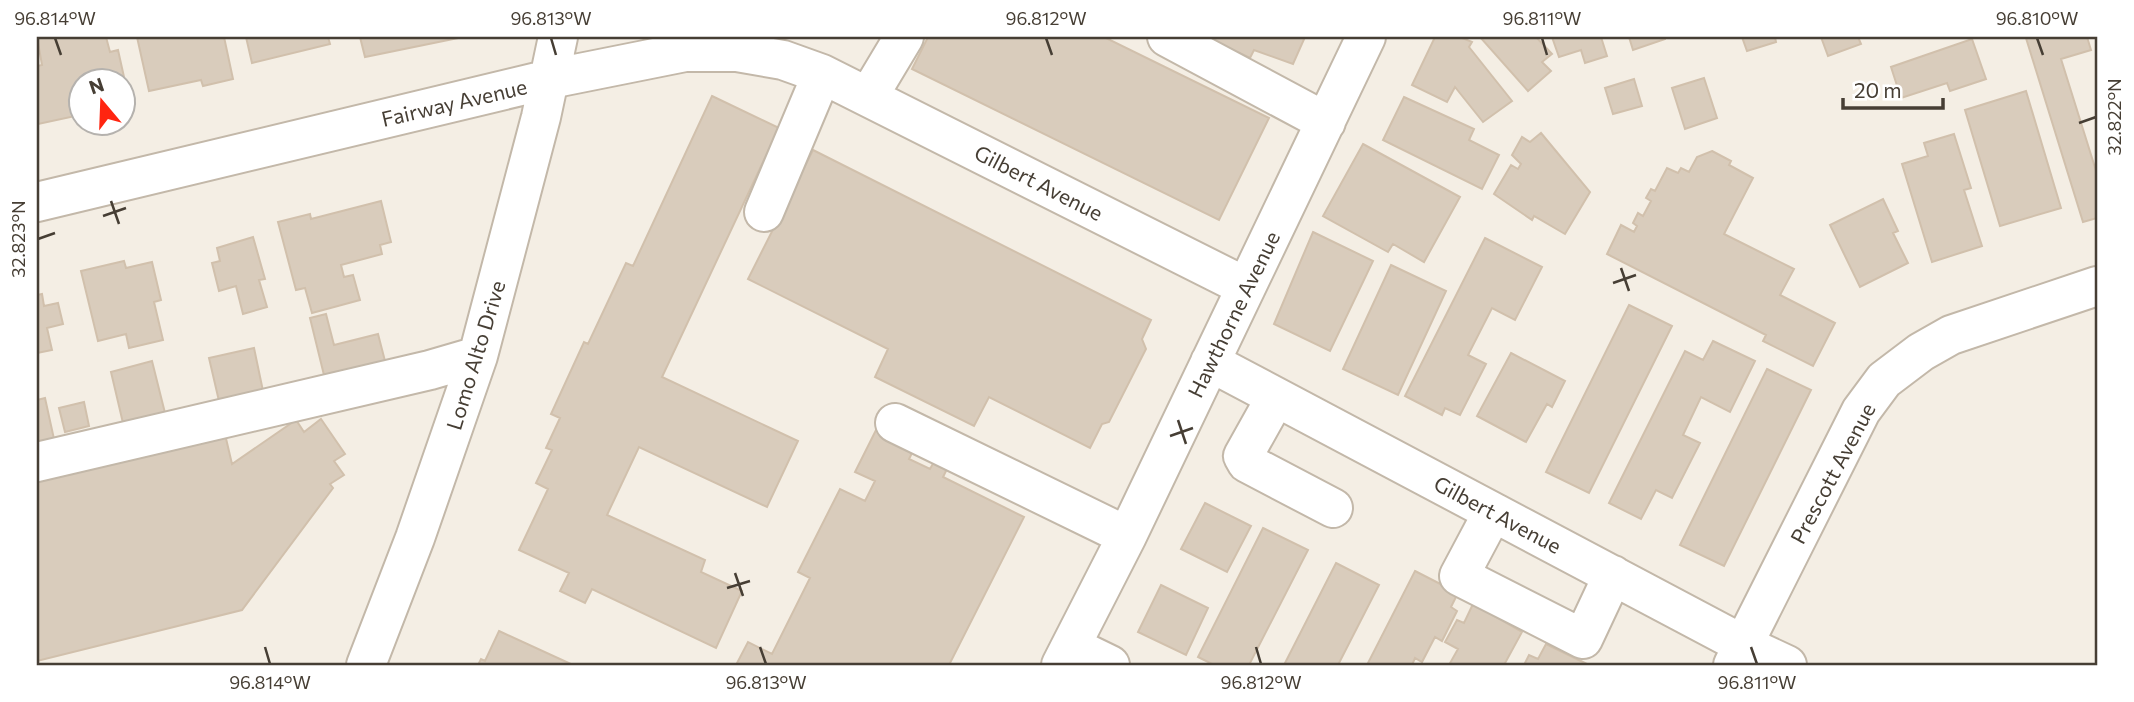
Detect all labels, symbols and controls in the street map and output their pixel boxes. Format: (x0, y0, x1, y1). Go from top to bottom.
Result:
text: 96.814°W (14, 7, 96, 29)
text: 96.813°W (510, 7, 592, 29)
text: 96.812°W (1005, 7, 1087, 29)
text: 96.811°W (1503, 7, 1581, 29)
text: 96.810°W (1996, 7, 2078, 29)
north arrow (66, 66, 136, 136)
scale bar (1843, 66, 1943, 110)
text: N (86, 72, 107, 99)
street label: Fairway Avenue (379, 73, 529, 131)
text: 20 m (1854, 77, 1902, 102)
text: 32.822°N (2103, 78, 2125, 156)
street label: Gilbert Avenue (971, 139, 1107, 225)
text: 32.823°N (7, 200, 29, 278)
street label: Hawthorne Avenue (1182, 227, 1284, 401)
street label: Lomo Alto Drive (440, 277, 510, 433)
street label: Prescott Avenue (1784, 398, 1880, 548)
street label: Gilbert Avenue (1430, 470, 1566, 558)
text: 96.814°W (229, 671, 311, 693)
text: 96.813°W (725, 671, 807, 693)
text: 96.812°W (1220, 671, 1302, 693)
text: 96.811°W (1718, 671, 1796, 693)

